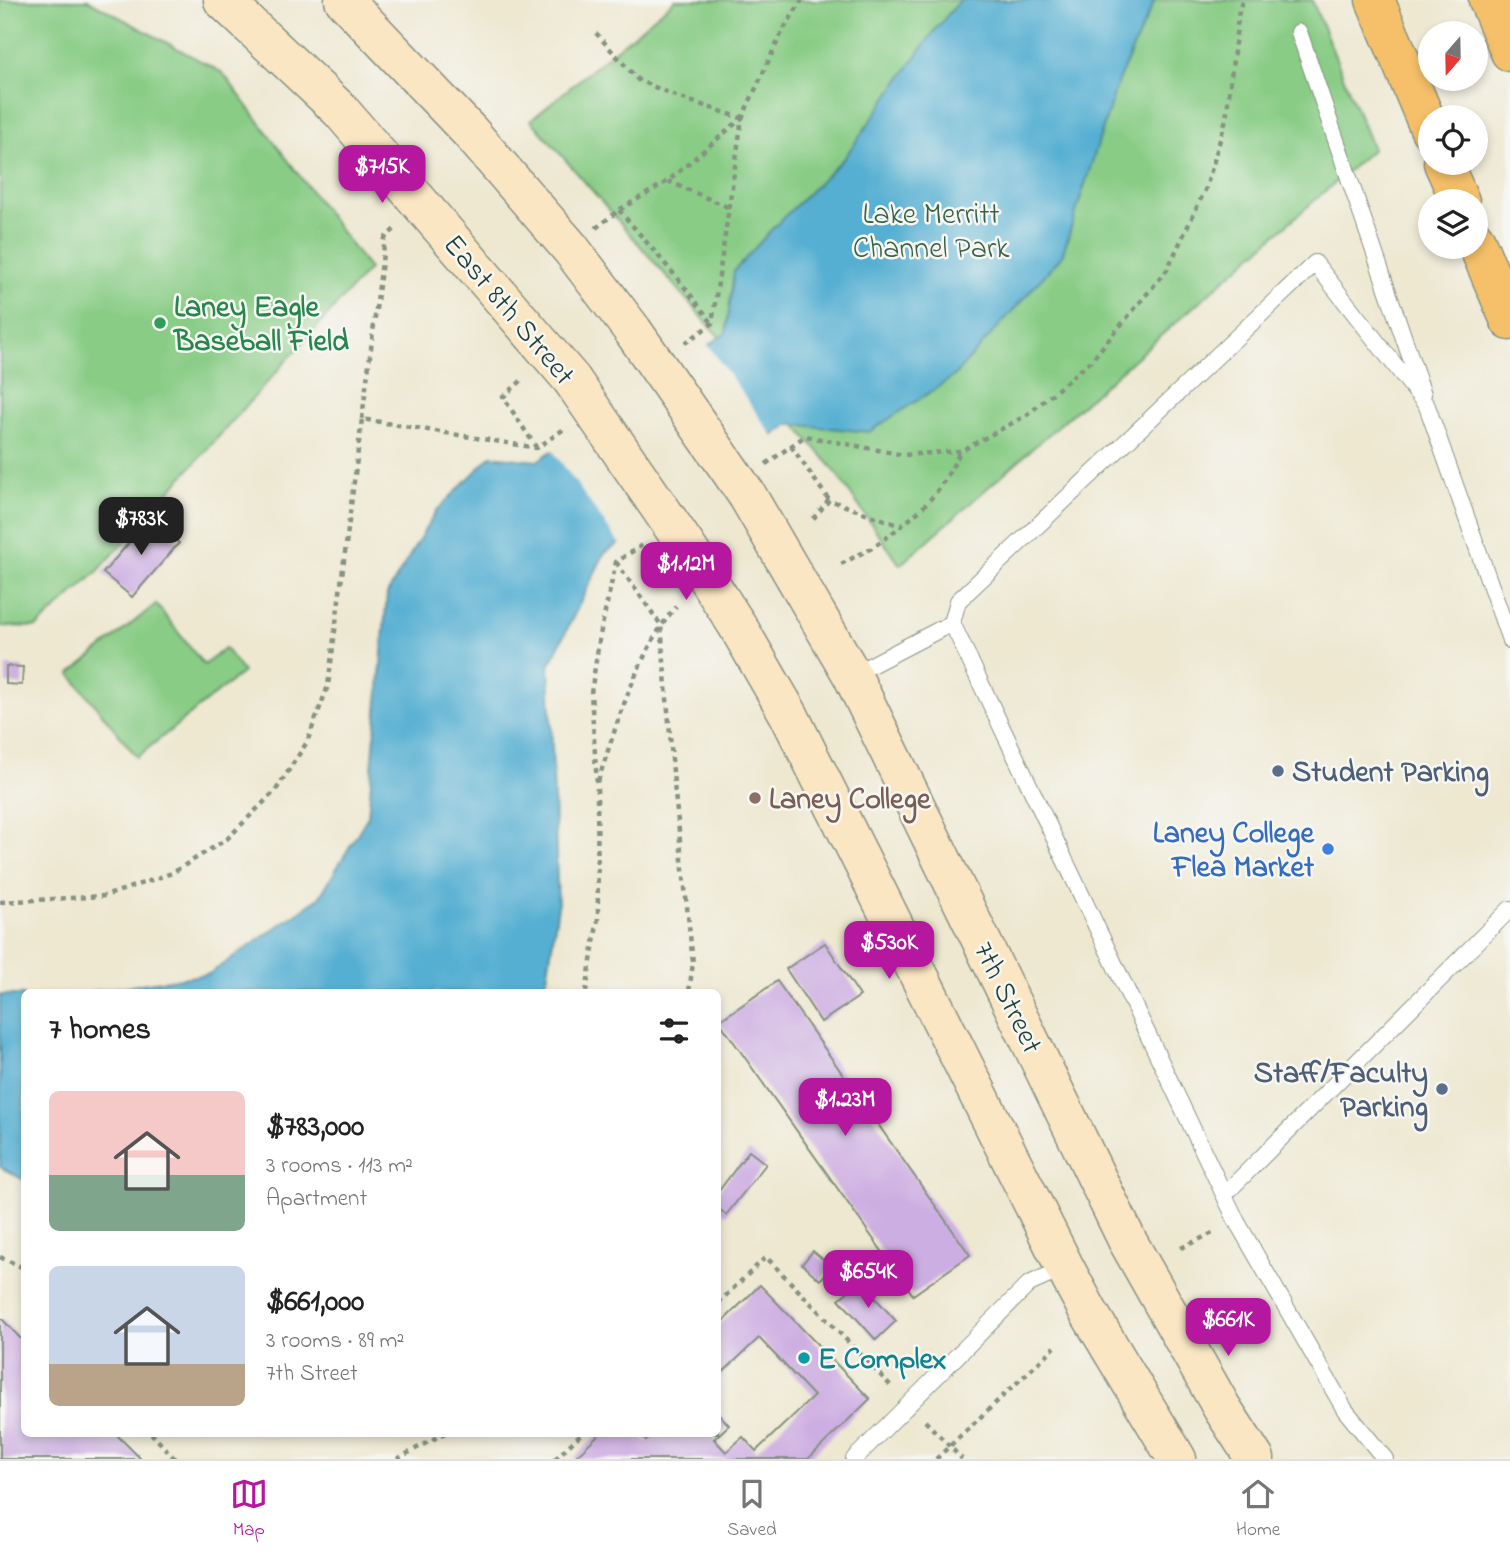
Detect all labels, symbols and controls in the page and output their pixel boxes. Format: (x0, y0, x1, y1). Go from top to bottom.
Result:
north arrow (1418, 21, 1488, 91)
map controls (1418, 21, 1488, 259)
button: locate (1418, 105, 1488, 175)
pin: $715K (333, 146, 431, 205)
text: $715K (354, 151, 410, 184)
button: layers (1418, 189, 1488, 259)
park label: Lake Merritt Channel Park (853, 194, 1010, 272)
street label: East 8th Street (431, 226, 584, 396)
place label: Laney Eagle Baseball Field (172, 287, 349, 365)
marker: Laney Eagle Baseball Field (152, 315, 168, 331)
pin: $783K (92, 498, 190, 557)
text: $783K (115, 503, 167, 536)
pin: $1.12M (629, 542, 743, 602)
text: $1.12M (657, 548, 715, 581)
place label: Student Parking (1292, 752, 1489, 797)
marker: Student Parking (1270, 763, 1286, 779)
place label: Laney College (769, 779, 932, 824)
marker: Laney College (747, 790, 763, 806)
place label: Laney College Flea Market (1153, 813, 1316, 891)
marker: Laney College Flea Market (1320, 841, 1336, 857)
pin: $530K (840, 922, 938, 981)
text: $530K (860, 927, 918, 960)
street label: 7th Street (960, 935, 1052, 1062)
text: 7 homes (49, 1009, 151, 1053)
icon: filters (655, 1012, 693, 1050)
place label: Staff/Faculty Parking (1254, 1053, 1428, 1132)
pin: $1.23M (788, 1078, 902, 1138)
marker: Staff/Faculty Parking (1434, 1081, 1450, 1097)
text: $1.23M (815, 1084, 875, 1117)
text: $783,000 (266, 1106, 364, 1150)
icon: home (105, 1119, 189, 1203)
text: 3 rooms · 113 m² (266, 1150, 413, 1183)
text: Apartment (266, 1183, 367, 1216)
pin: $654K (819, 1250, 917, 1310)
text: $654K (839, 1256, 897, 1289)
text: $661,000 (266, 1281, 364, 1325)
icon: home (105, 1294, 189, 1378)
pin: $661K (1179, 1298, 1277, 1358)
text: $661K (1202, 1304, 1254, 1337)
text: 3 rooms · 89 m² (266, 1325, 404, 1358)
place label: E Complex (818, 1339, 946, 1383)
marker: E Complex (796, 1350, 812, 1366)
text: 7th Street (266, 1358, 358, 1391)
tab: Map (230, 1475, 268, 1544)
tab: Saved (727, 1475, 777, 1544)
tab: Home (1236, 1475, 1280, 1544)

